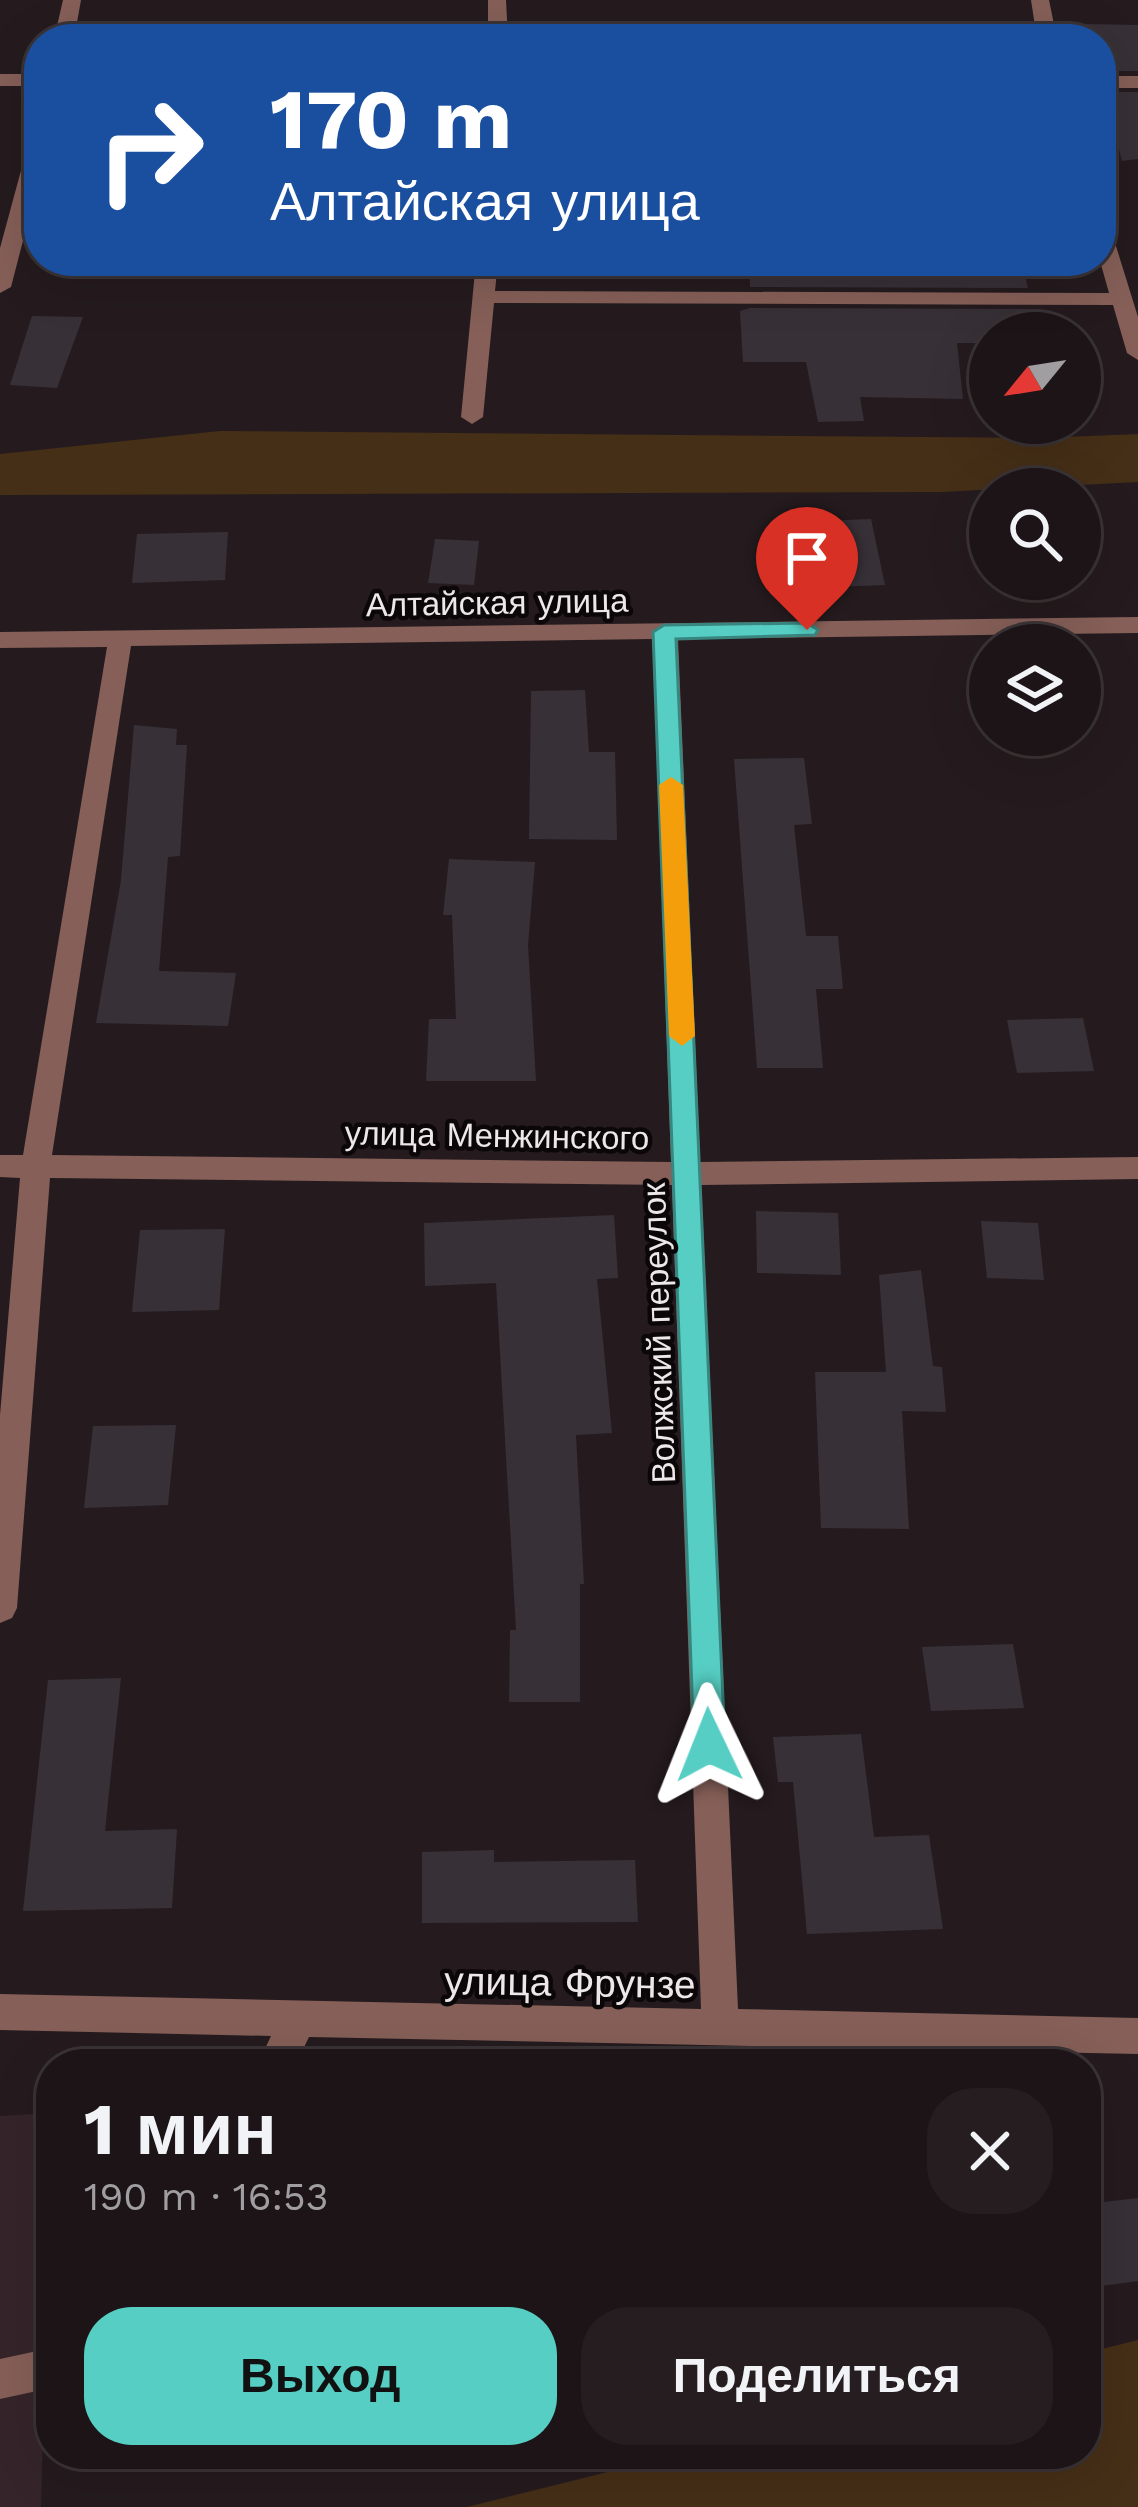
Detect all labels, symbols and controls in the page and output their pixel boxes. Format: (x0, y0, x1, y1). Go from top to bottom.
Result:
text: 170 m (270, 70, 512, 168)
icon: right (72, 72, 228, 228)
text: Алтайская улица (270, 170, 700, 233)
north arrow (969, 312, 1101, 444)
map controls (969, 312, 1101, 756)
button: search (969, 468, 1101, 600)
pin (756, 507, 858, 630)
icon: arrive (774, 525, 840, 591)
street label: Алтайская улица (365, 581, 629, 624)
button: layers (969, 624, 1101, 756)
street label: улица Менжинского (344, 1113, 650, 1158)
street label: Волжский переулок (634, 1181, 683, 1484)
position arrow (646, 1682, 772, 1808)
street label: улица Фрунзе (444, 1958, 696, 2007)
text: 1 мин (84, 2087, 277, 2171)
button: close (927, 2088, 1053, 2214)
text: 190 m · 16:53 (84, 2174, 329, 2219)
button: Выход (84, 2307, 557, 2445)
button: Поделиться (581, 2307, 1053, 2445)

